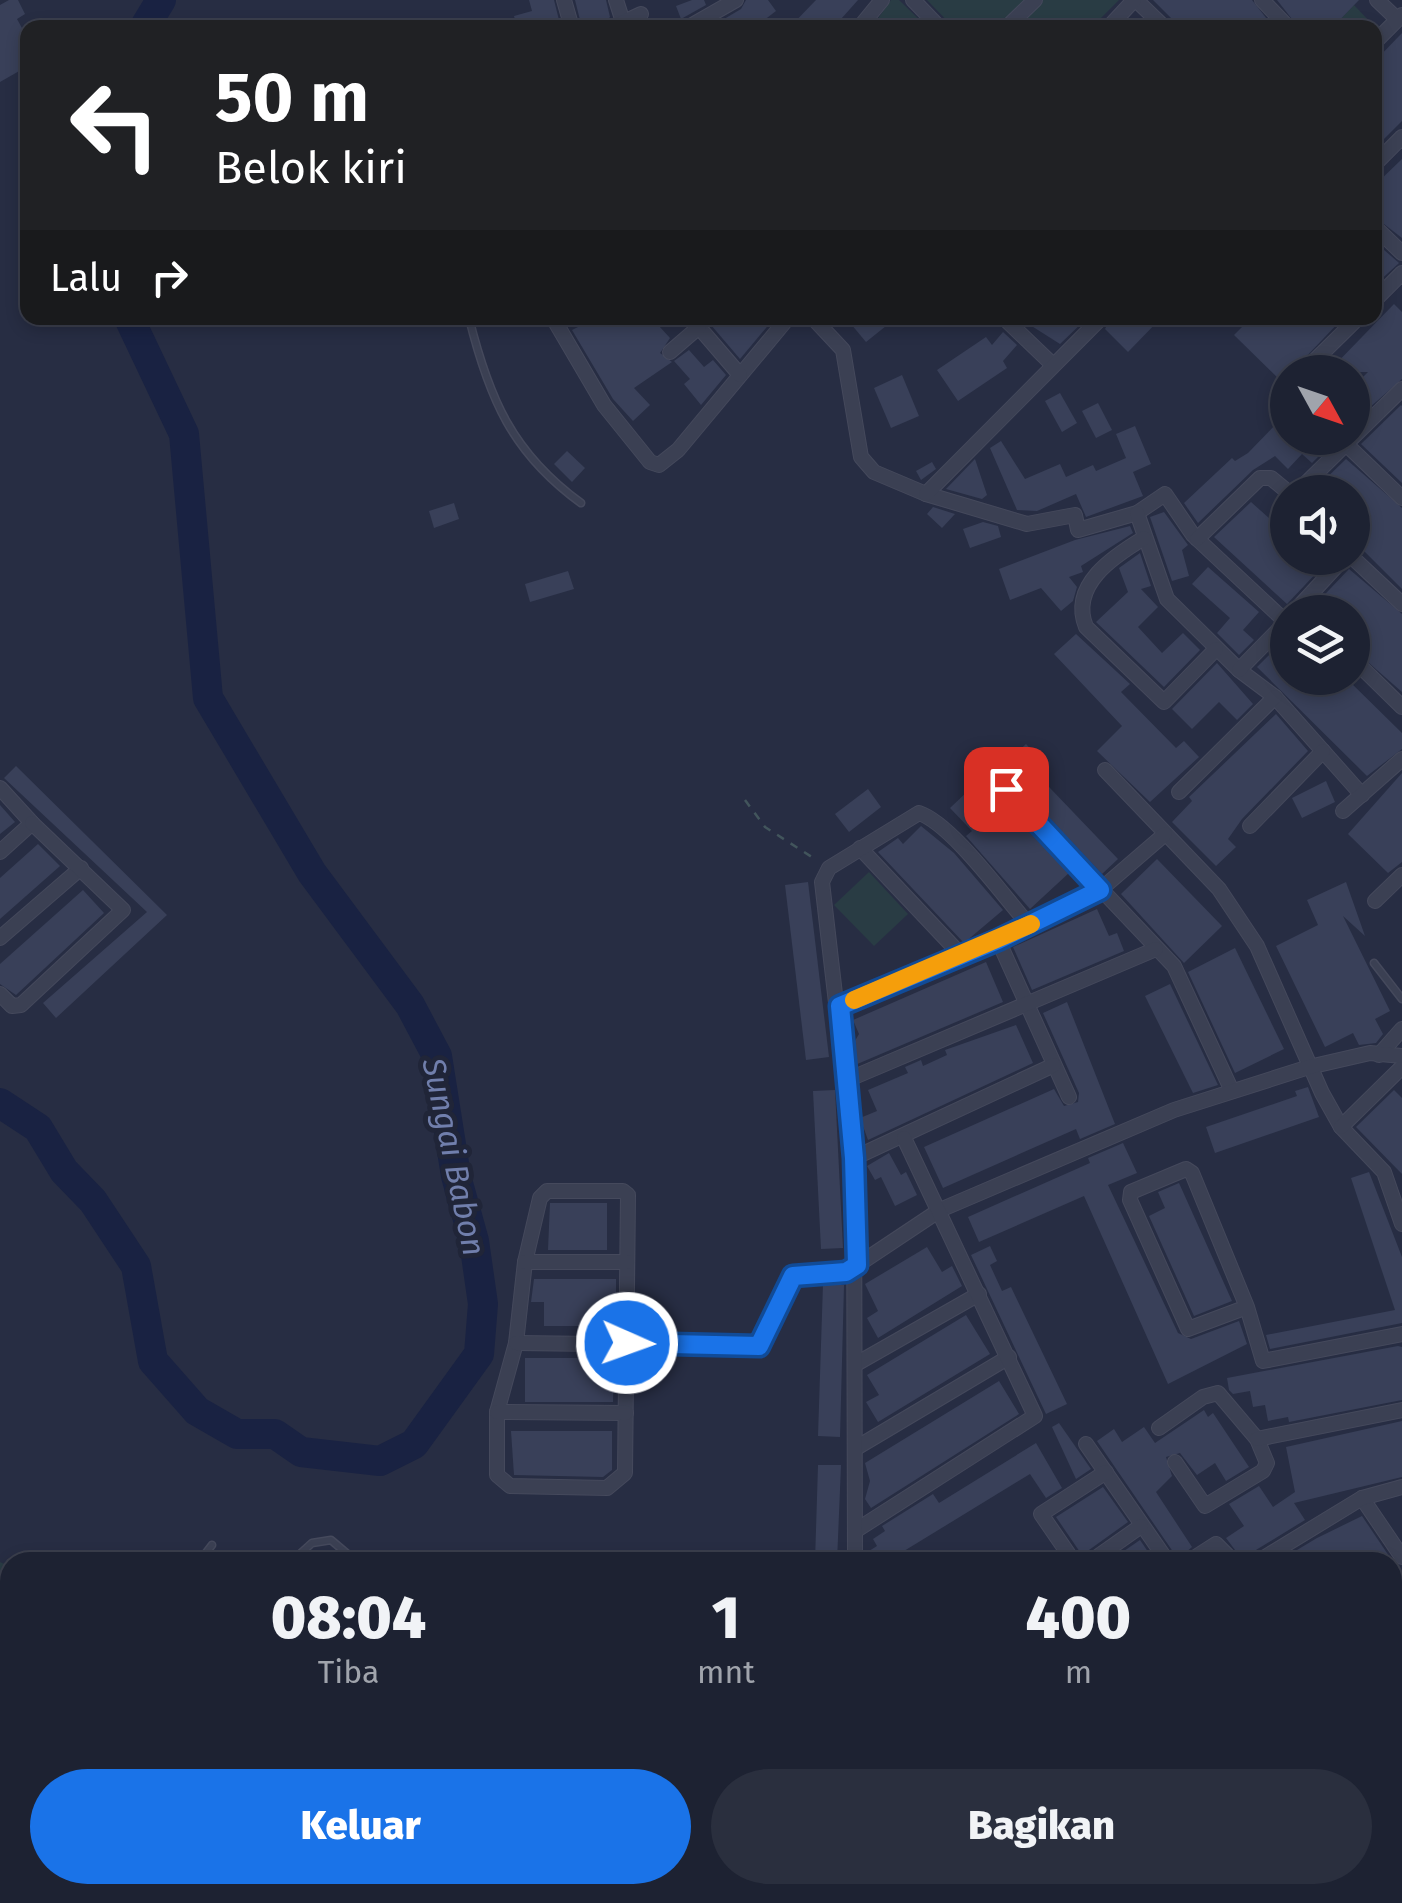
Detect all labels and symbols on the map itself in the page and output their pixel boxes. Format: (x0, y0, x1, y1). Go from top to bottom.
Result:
north arrow (1270, 355, 1370, 455)
pin (964, 747, 1049, 832)
water label: Sungai Babon (414, 1054, 494, 1259)
position arrow (575, 1291, 679, 1395)

